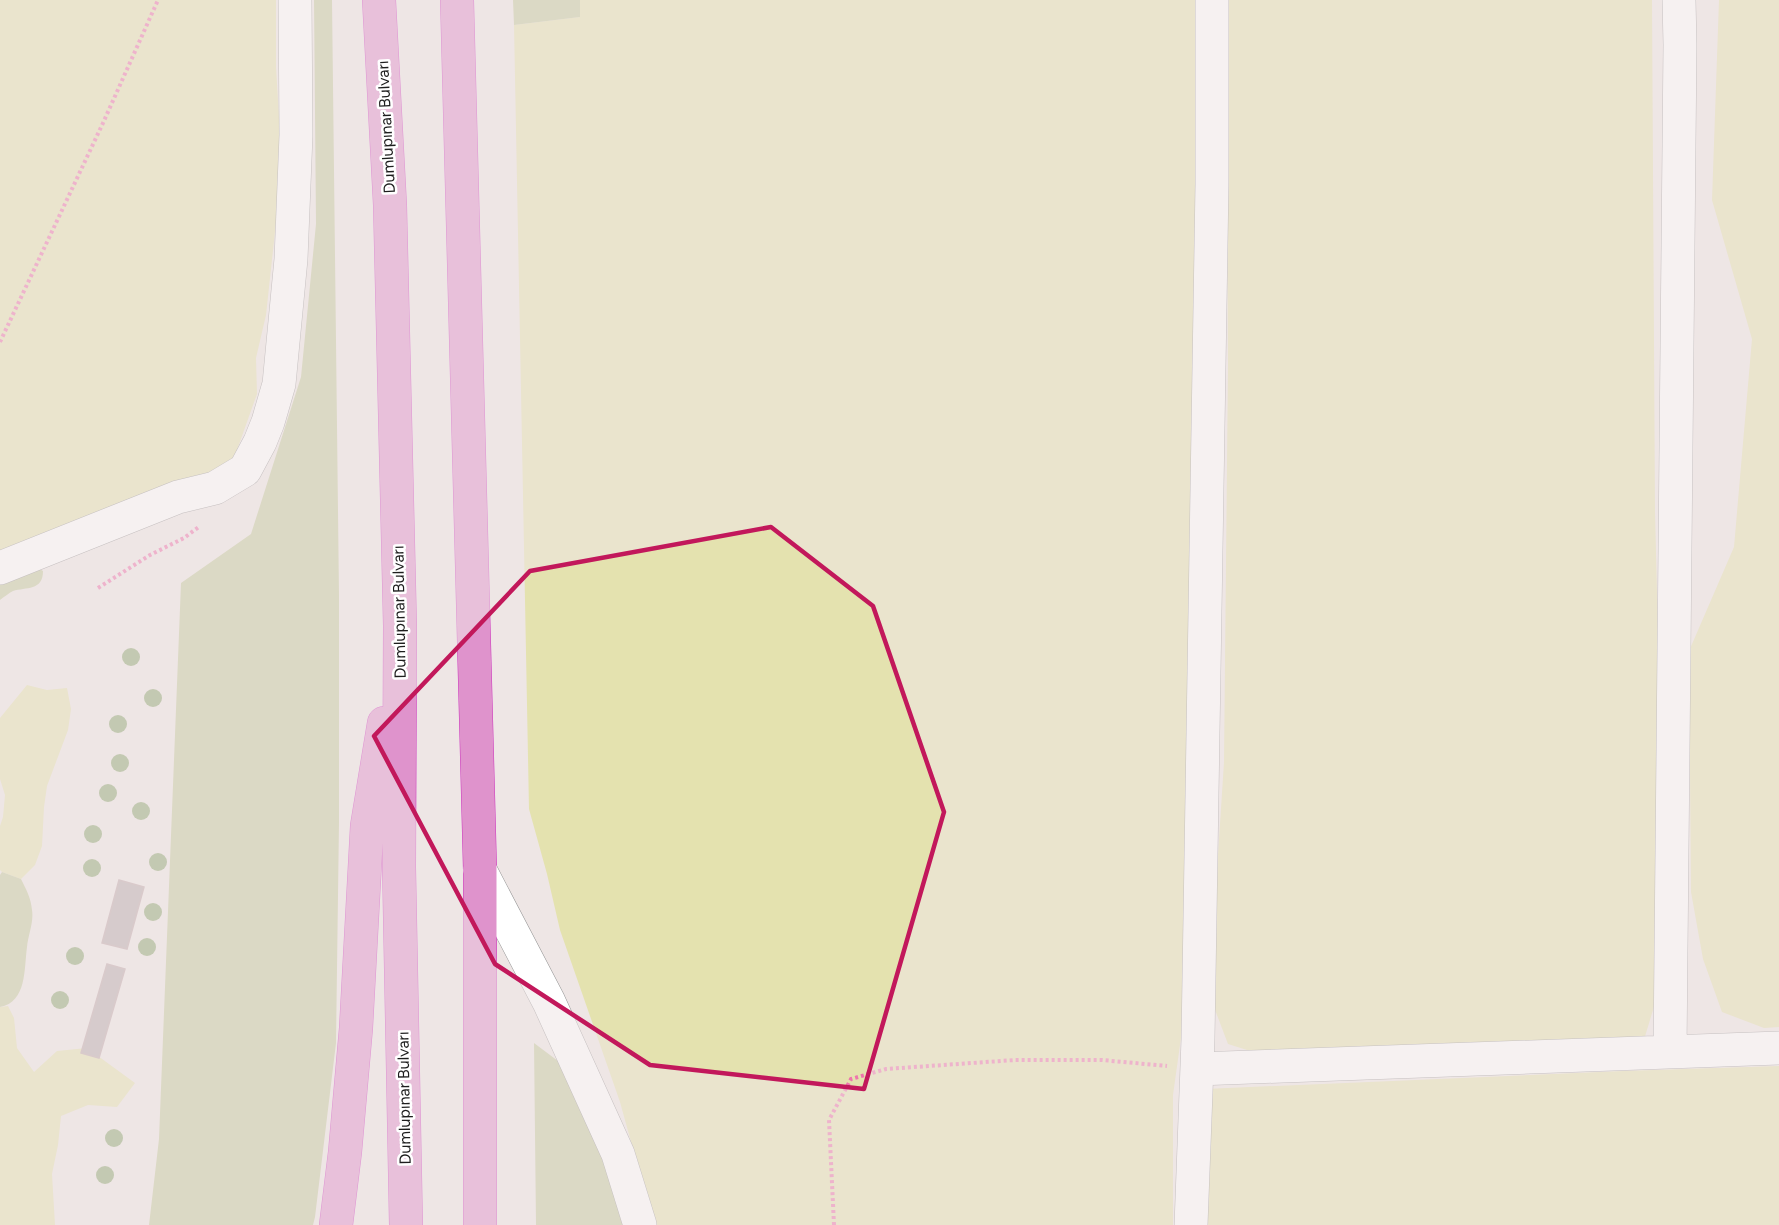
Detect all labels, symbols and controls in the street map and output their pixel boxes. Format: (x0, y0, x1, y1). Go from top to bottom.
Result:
street label: Dumlupınar Bulvarı (373, 60, 399, 194)
street label: Dumlupınar Bulvarı (388, 545, 410, 679)
street label: Dumlupınar Bulvarı (393, 1031, 415, 1165)

